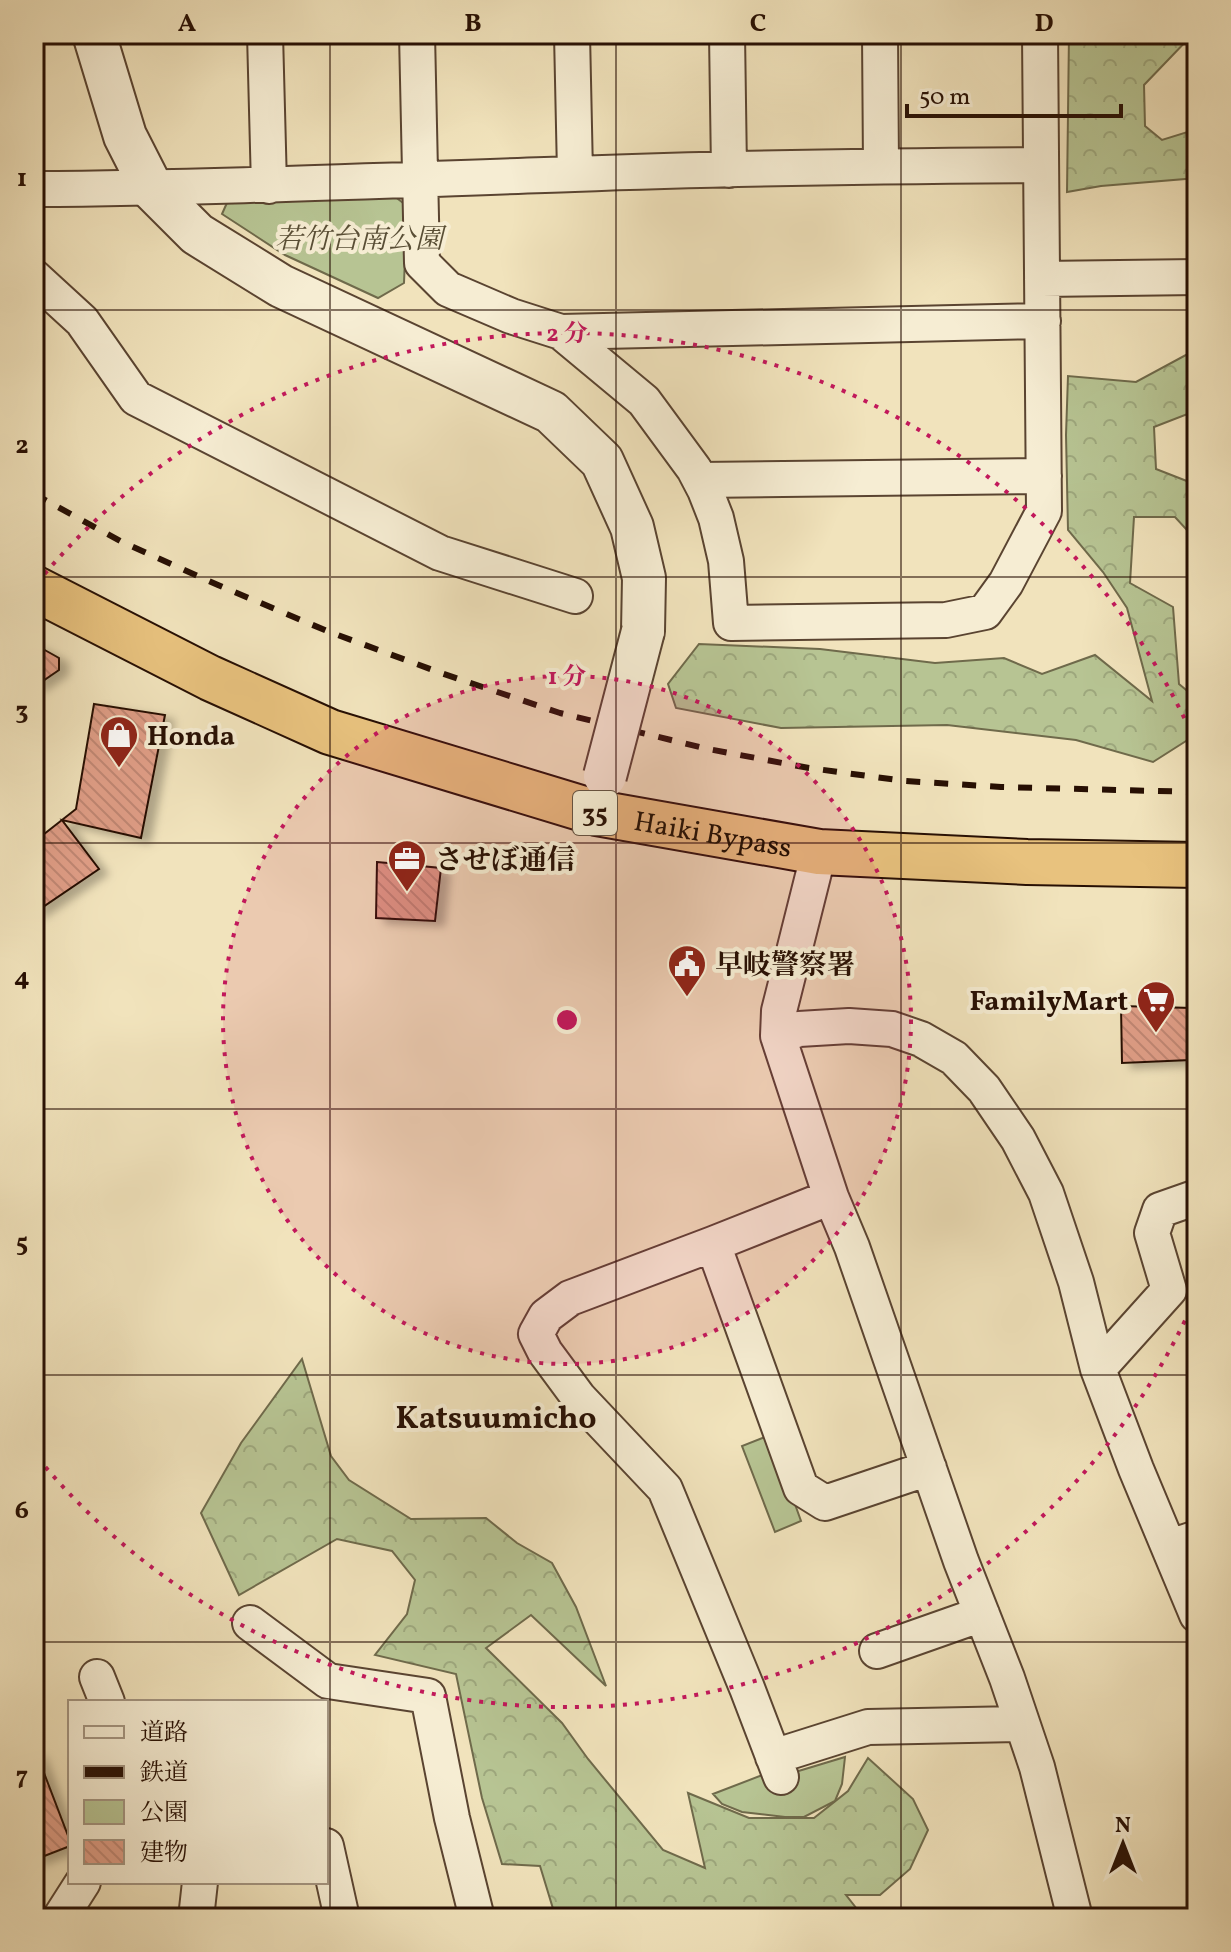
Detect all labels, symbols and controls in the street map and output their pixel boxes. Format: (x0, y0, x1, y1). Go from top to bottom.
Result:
text: A (178, 6, 197, 42)
text: B (464, 6, 482, 42)
text: C (750, 6, 766, 42)
text: D (1034, 6, 1054, 42)
scale bar (907, 68, 1121, 118)
text: 50 m (919, 81, 971, 115)
text: 1 (17, 161, 27, 197)
park label: 若竹台南公園 (275, 221, 447, 260)
text: 2 分 (546, 318, 588, 352)
text: 2 (15, 428, 29, 464)
text: 1 分 (548, 661, 586, 695)
text: 3 (15, 694, 29, 730)
shop icon: Honda (98, 714, 140, 769)
place label: Honda (147, 718, 235, 757)
road number: 35 (573, 791, 617, 835)
street label: Haiki Bypass (631, 803, 794, 869)
office icon: させぼ通信 (386, 838, 428, 893)
place label: させぼ通信 (435, 842, 575, 881)
public building icon: 早岐警察署 (666, 943, 708, 998)
place label: 早岐警察署 (715, 947, 855, 986)
text: 4 (14, 960, 30, 996)
supermarket icon: FamilyMart (1135, 979, 1177, 1034)
place label: FamilyMart (969, 983, 1128, 1022)
centre of rings (553, 1006, 581, 1034)
text: 5 (16, 1226, 28, 1262)
district label: Katsuumicho (395, 1398, 597, 1442)
text: 6 (15, 1493, 29, 1529)
legend (68, 1700, 328, 1884)
text: 道路 (140, 1717, 188, 1751)
text: 鉄道 (140, 1757, 188, 1791)
text: 7 (16, 1759, 28, 1795)
text: 公園 (140, 1797, 188, 1831)
north arrow (1083, 1804, 1163, 1884)
text: N (1115, 1811, 1131, 1842)
text: 建物 (140, 1837, 188, 1871)

